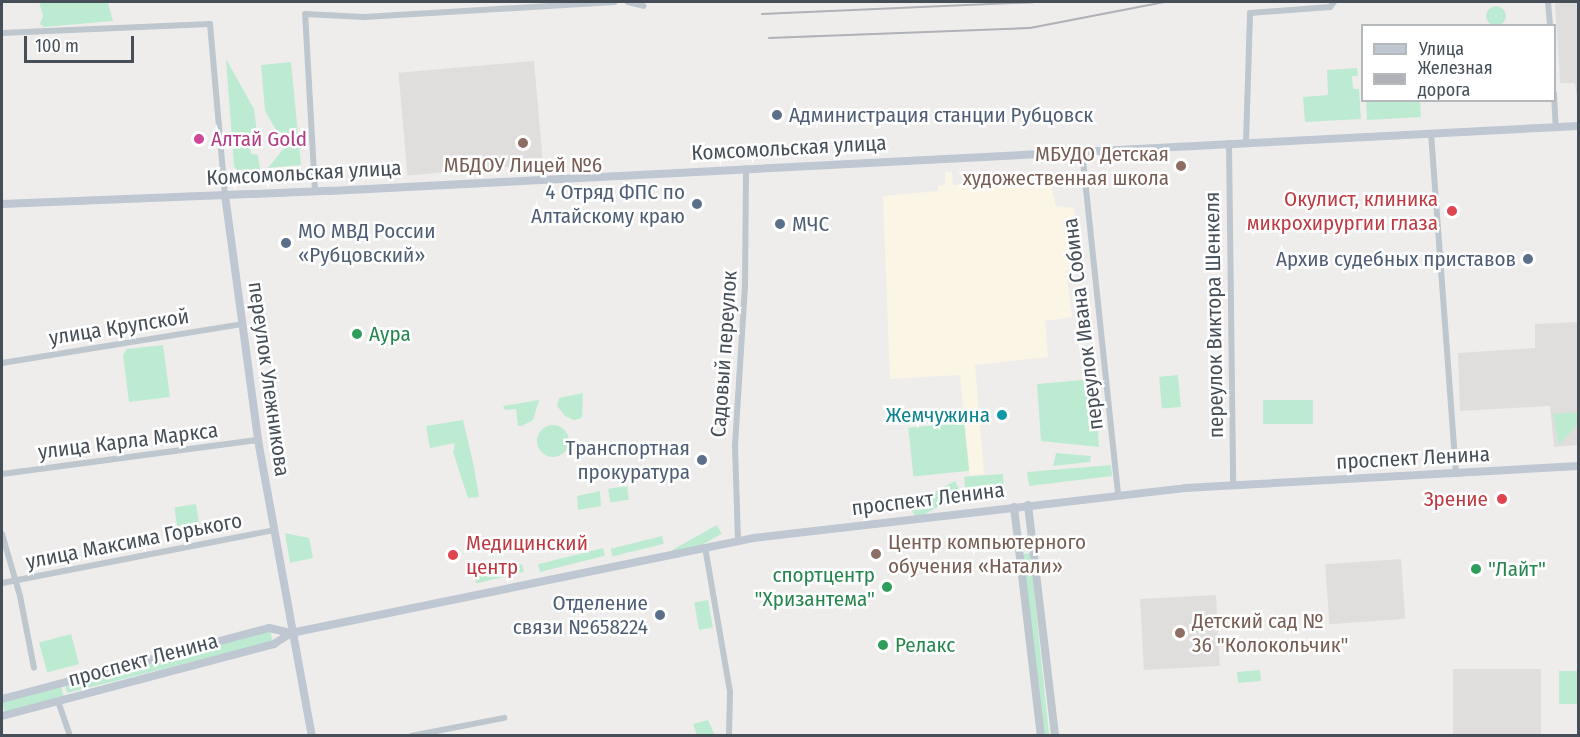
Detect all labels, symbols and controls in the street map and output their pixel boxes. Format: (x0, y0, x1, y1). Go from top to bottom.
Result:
scale bar (27, 24, 136, 62)
legend (1361, 24, 1556, 102)
text: 100 m (35, 35, 79, 57)
text: Улица (1419, 38, 1464, 60)
text: Железная дорога (1418, 57, 1493, 101)
place label: Администрация станции Рубцовск (789, 102, 1093, 128)
marker: Администрация станции Рубцовск (770, 108, 784, 122)
place label: Алтай Gold (211, 126, 307, 152)
street label: Комсомольская улица (691, 130, 887, 166)
marker: Алтай Gold (192, 132, 206, 146)
marker: МБДОУ Лицей №6 (516, 136, 530, 150)
place label: МБУДО Детская художественная школа (963, 141, 1169, 191)
place label: МБДОУ Лицей №6 (444, 152, 602, 178)
street label: Комсомольская улица (206, 155, 402, 191)
marker: МБУДО Детская художественная школа (1174, 159, 1188, 173)
place label: 4 Отряд ФПС по Алтайскому краю (531, 179, 685, 229)
place label: Окулист, клиника микрохирургии глаза (1247, 186, 1438, 236)
street label: переулок Виктора Шенкеля (1199, 192, 1229, 438)
marker: 4 Отряд ФПС по Алтайскому краю (690, 197, 704, 211)
marker: Окулист, клиника микрохирургии глаза (1443, 202, 1461, 220)
place label: МЧС (792, 211, 829, 237)
marker: МЧС (773, 217, 787, 231)
street label: переулок Ивана Собина (1057, 217, 1109, 431)
place label: МО МВД России «Рубцовский» (298, 218, 435, 268)
marker: МО МВД России «Рубцовский» (279, 236, 293, 250)
place label: Архив судебных приставов (1276, 246, 1516, 272)
marker: Архив судебных приставов (1521, 252, 1535, 266)
street label: Садовый переулок (706, 270, 742, 438)
street label: переулок Улежникова (243, 280, 295, 478)
street label: улица Крупской (47, 304, 191, 350)
place label: Аура (369, 321, 411, 347)
marker: Аура (350, 327, 364, 341)
place label: Жемчужина (886, 402, 990, 428)
marker: Жемчужина (995, 408, 1009, 422)
street label: улица Карла Маркса (37, 417, 219, 465)
place label: Транспортная прокуратура (566, 435, 690, 485)
street label: проспект Ленина (1336, 441, 1490, 475)
marker: Транспортная прокуратура (695, 453, 709, 467)
street label: проспект Ленина (850, 477, 1006, 521)
place label: Зрение (1424, 486, 1488, 512)
marker: Зрение (1493, 490, 1511, 508)
street label: улица Максима Горького (24, 508, 244, 574)
place label: Центр компьютерного обучения «Натали» (888, 529, 1086, 579)
place label: Медицинский центр (466, 530, 588, 580)
marker: Медицинский центр (444, 546, 462, 564)
marker: Центр компьютерного обучения «Натали» (869, 547, 883, 561)
place label: "Лайт" (1488, 556, 1546, 582)
place label: спортцентр "Хризантема" (755, 562, 875, 612)
marker: "Лайт" (1469, 562, 1483, 576)
marker: спортцентр "Хризантема" (880, 580, 894, 594)
place label: Отделение связи №658224 (513, 590, 648, 640)
marker: Отделение связи №658224 (653, 608, 667, 622)
place label: Детский сад № 36 "Колокольчик" (1192, 608, 1349, 658)
marker: Детский сад № 36 "Колокольчик" (1173, 626, 1187, 640)
street label: проспект Ленина (65, 628, 221, 692)
place label: Релакс (895, 632, 955, 658)
marker: Релакс (876, 638, 890, 652)

